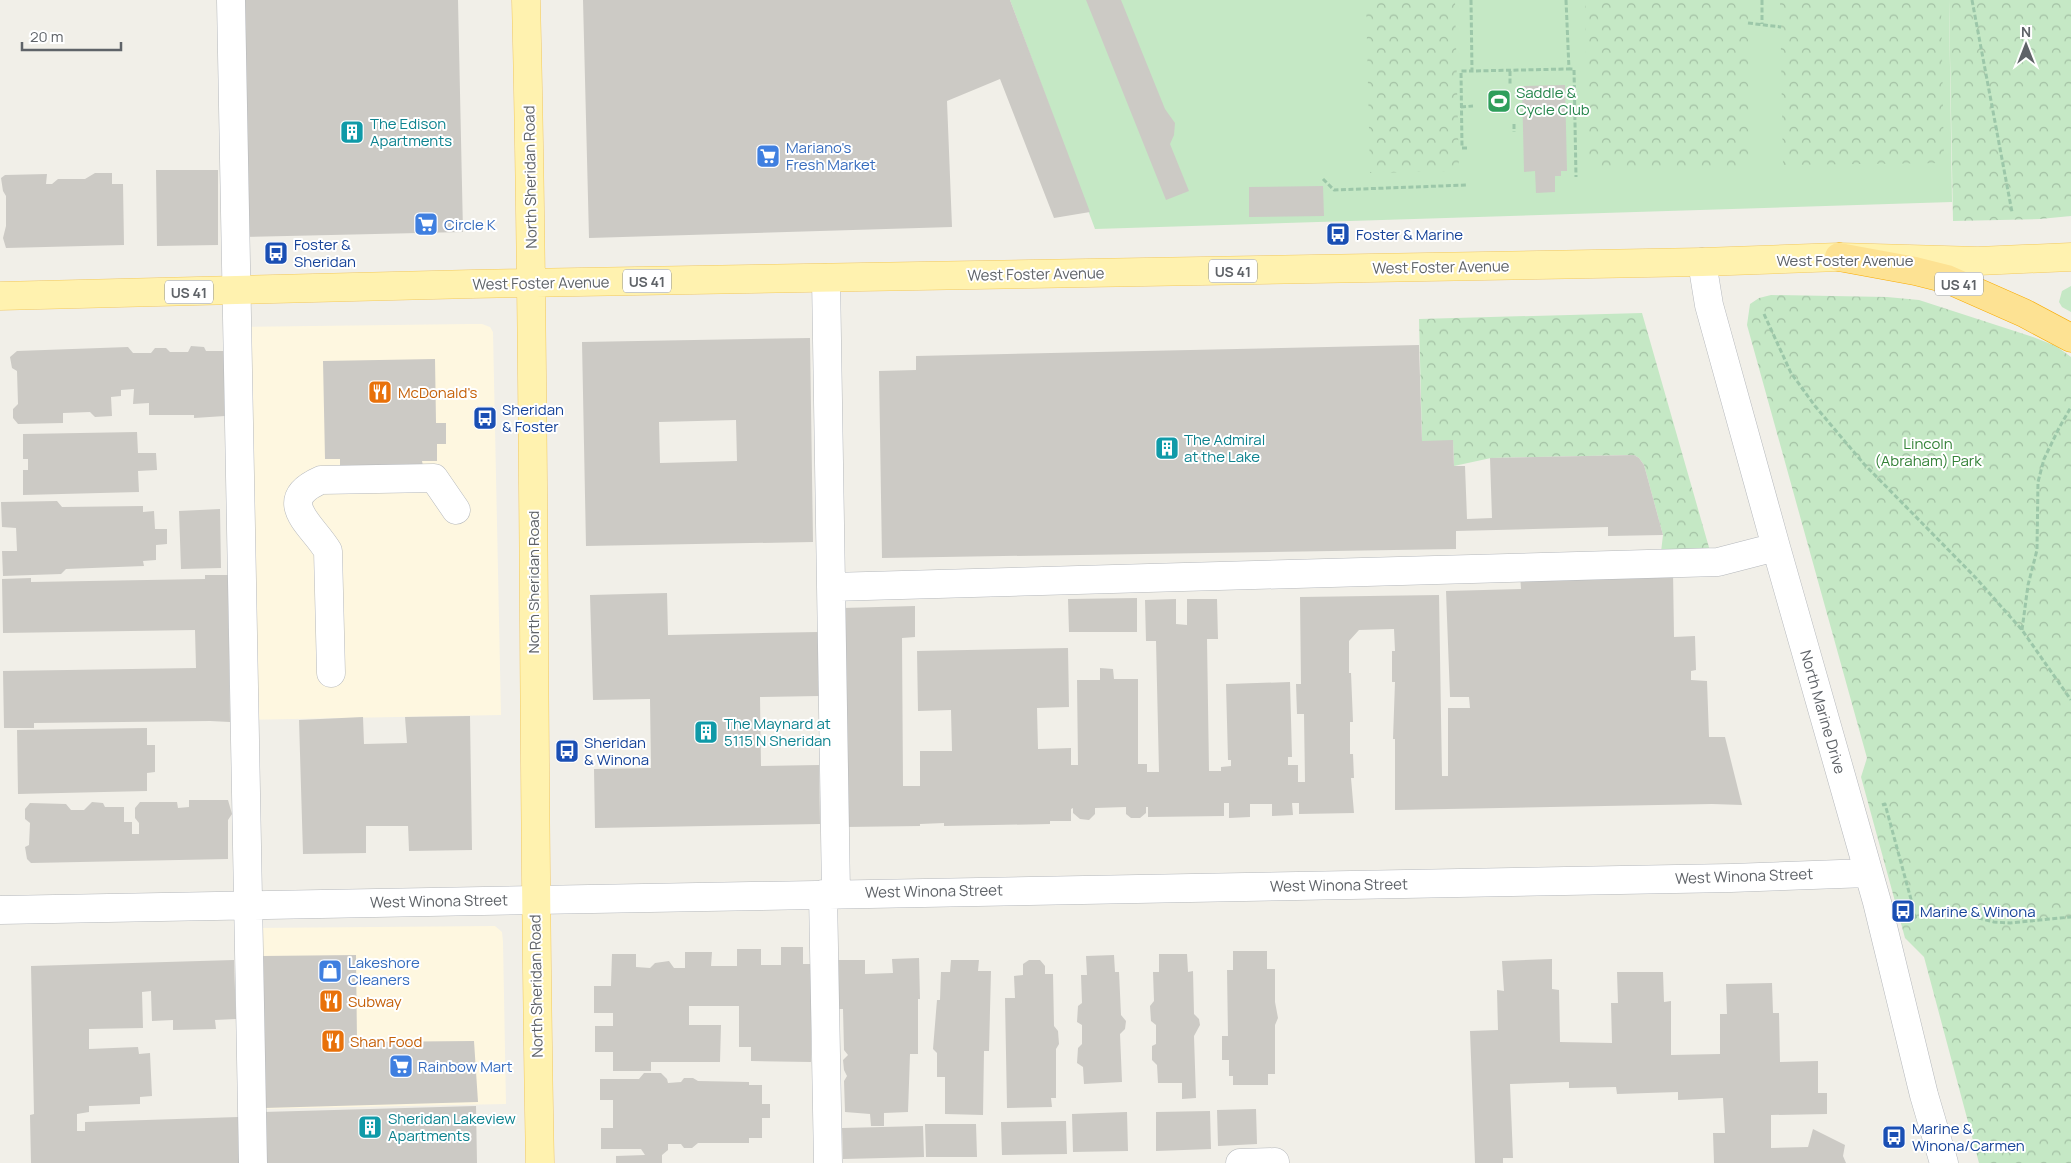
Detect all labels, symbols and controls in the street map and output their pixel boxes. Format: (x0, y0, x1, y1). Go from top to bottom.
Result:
scale bar (22, 20, 121, 52)
north arrow (2001, 20, 2051, 70)
text: N (2021, 22, 2031, 41)
text: 20 m (30, 26, 63, 47)
place label: Saddle & Cycle Club (1516, 82, 1590, 120)
sports icon: Saddle & Cycle Club (1486, 88, 1512, 114)
street label: North Sheridan Road (518, 105, 542, 249)
place label: The Edison Apartments (370, 113, 452, 151)
building icon: The Edison Apartments (339, 119, 365, 145)
place label: Mariano's Fresh Market (786, 137, 876, 175)
supermarket icon: Mariano's Fresh Market (755, 143, 781, 169)
supermarket icon: Circle K (413, 211, 439, 237)
place label: Circle K (444, 214, 496, 235)
bus stop icon: Foster & Marine (1325, 221, 1351, 247)
place label: Foster & Marine (1356, 224, 1463, 245)
place label: Foster & Sheridan (294, 234, 356, 272)
bus stop icon: Foster & Sheridan (263, 240, 289, 266)
street label: West Foster Avenue (1776, 250, 1914, 271)
street label: West Foster Avenue (1372, 255, 1510, 279)
road number: US 41 (1209, 260, 1257, 282)
street label: West Foster Avenue (967, 262, 1105, 286)
road number: US 41 (623, 270, 671, 292)
street label: West Foster Avenue (472, 271, 610, 295)
road number: US 41 (1935, 272, 1983, 296)
road number: US 41 (165, 280, 213, 304)
restaurant icon: McDonald's (367, 379, 393, 405)
place label: McDonald's (398, 382, 477, 403)
place label: Sheridan & Foster (502, 399, 564, 437)
bus stop icon: Sheridan & Foster (472, 405, 498, 431)
place label: The Admiral at the Lake (1184, 429, 1265, 467)
park label: Lincoln (Abraham) Park (1874, 433, 1982, 471)
building icon: The Admiral at the Lake (1154, 435, 1180, 461)
street label: North Sheridan Road (523, 511, 544, 653)
street label: North Marine Drive (1795, 648, 1851, 777)
place label: The Maynard at 5115 N Sheridan (724, 713, 831, 751)
building icon: The Maynard at 5115 N Sheridan (693, 719, 719, 745)
place label: Sheridan & Winona (584, 732, 649, 770)
bus stop icon: Sheridan & Winona (554, 738, 580, 764)
street label: West Winona Street (1675, 863, 1813, 889)
street label: West Winona Street (1270, 873, 1408, 897)
street label: West Winona Street (865, 879, 1003, 903)
street label: West Winona Street (370, 889, 508, 913)
bus stop icon: Marine & Winona (1890, 898, 1916, 924)
place label: Marine & Winona (1920, 901, 2035, 922)
street label: North Sheridan Road (524, 914, 548, 1058)
place label: Lakeshore Cleaners (348, 952, 420, 990)
shop icon: Lakeshore Cleaners (317, 958, 343, 984)
restaurant icon: Subway (318, 988, 344, 1014)
place label: Subway (348, 991, 402, 1012)
restaurant icon: Shan Food (320, 1028, 346, 1054)
place label: Shan Food (350, 1031, 422, 1052)
supermarket icon: Rainbow Mart (388, 1053, 414, 1079)
place label: Rainbow Mart (418, 1056, 513, 1077)
place label: Sheridan Lakeview Apartments (388, 1108, 516, 1146)
building icon: Sheridan Lakeview Apartments (357, 1114, 383, 1140)
place label: Marine & Winona/Carmen (1912, 1118, 2025, 1156)
bus stop icon: Marine & Winona/Carmen (1881, 1124, 1907, 1150)

